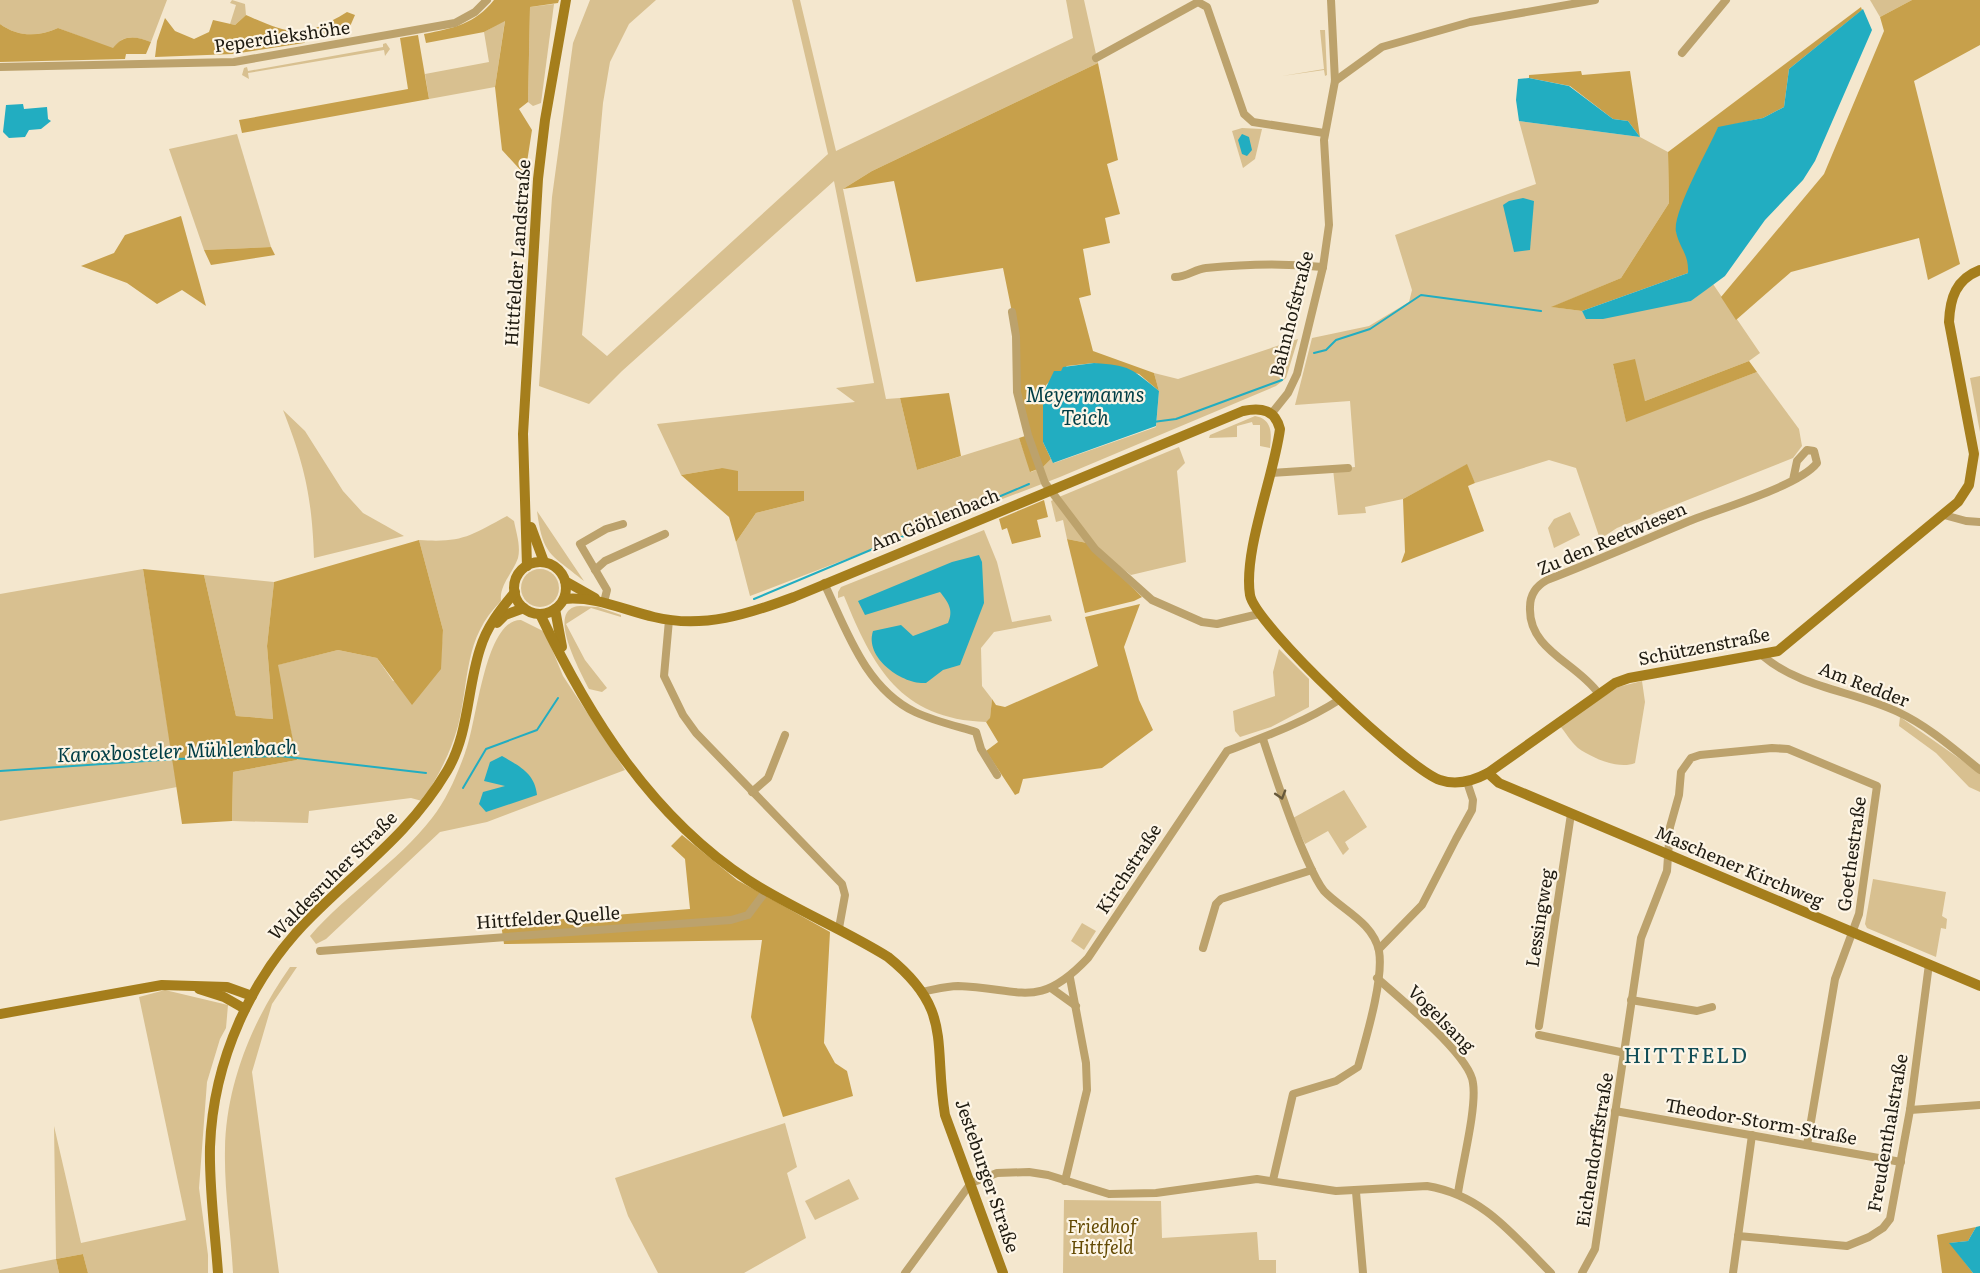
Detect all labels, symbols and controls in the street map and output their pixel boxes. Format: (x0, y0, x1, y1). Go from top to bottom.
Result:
street label: Peperdiekshöhe (212, 13, 352, 58)
street label: Hittfelder Landstraße (497, 159, 537, 347)
street label: Bahnhofstraße (1262, 248, 1319, 379)
water label: Meyermanns Teich (1026, 378, 1144, 431)
street label: Am Göhlenbach (866, 480, 1003, 557)
street label: Zu den Reetwiesen (1533, 494, 1690, 581)
street label: Schützenstraße (1636, 620, 1772, 672)
street label: Am Redder (1815, 654, 1914, 713)
water label: Karoxbosteler Mühlenbach (56, 730, 298, 768)
one-way arrow (1274, 789, 1286, 800)
street label: Goethestraße (1829, 795, 1872, 913)
street label: Waldesruher Straße (261, 804, 403, 946)
street label: Kirchstraße (1088, 818, 1167, 919)
street label: Maschener Kirchweg (1651, 818, 1829, 914)
street label: Lessingweg (1517, 866, 1560, 969)
street label: Hittfelder Quelle (475, 898, 621, 935)
street label: Vogelsang (1402, 978, 1483, 1059)
district label: HITTFELD (1624, 1038, 1748, 1069)
street label: Freudenthalstraße (1859, 1051, 1914, 1214)
street label: Eichendorffstraße (1568, 1071, 1619, 1229)
street label: Theodor-Storm-Straße (1663, 1090, 1859, 1151)
street label: Jesteburger Straße (949, 1095, 1027, 1256)
park label: Friedhof Hittfeld (1067, 1212, 1139, 1260)

